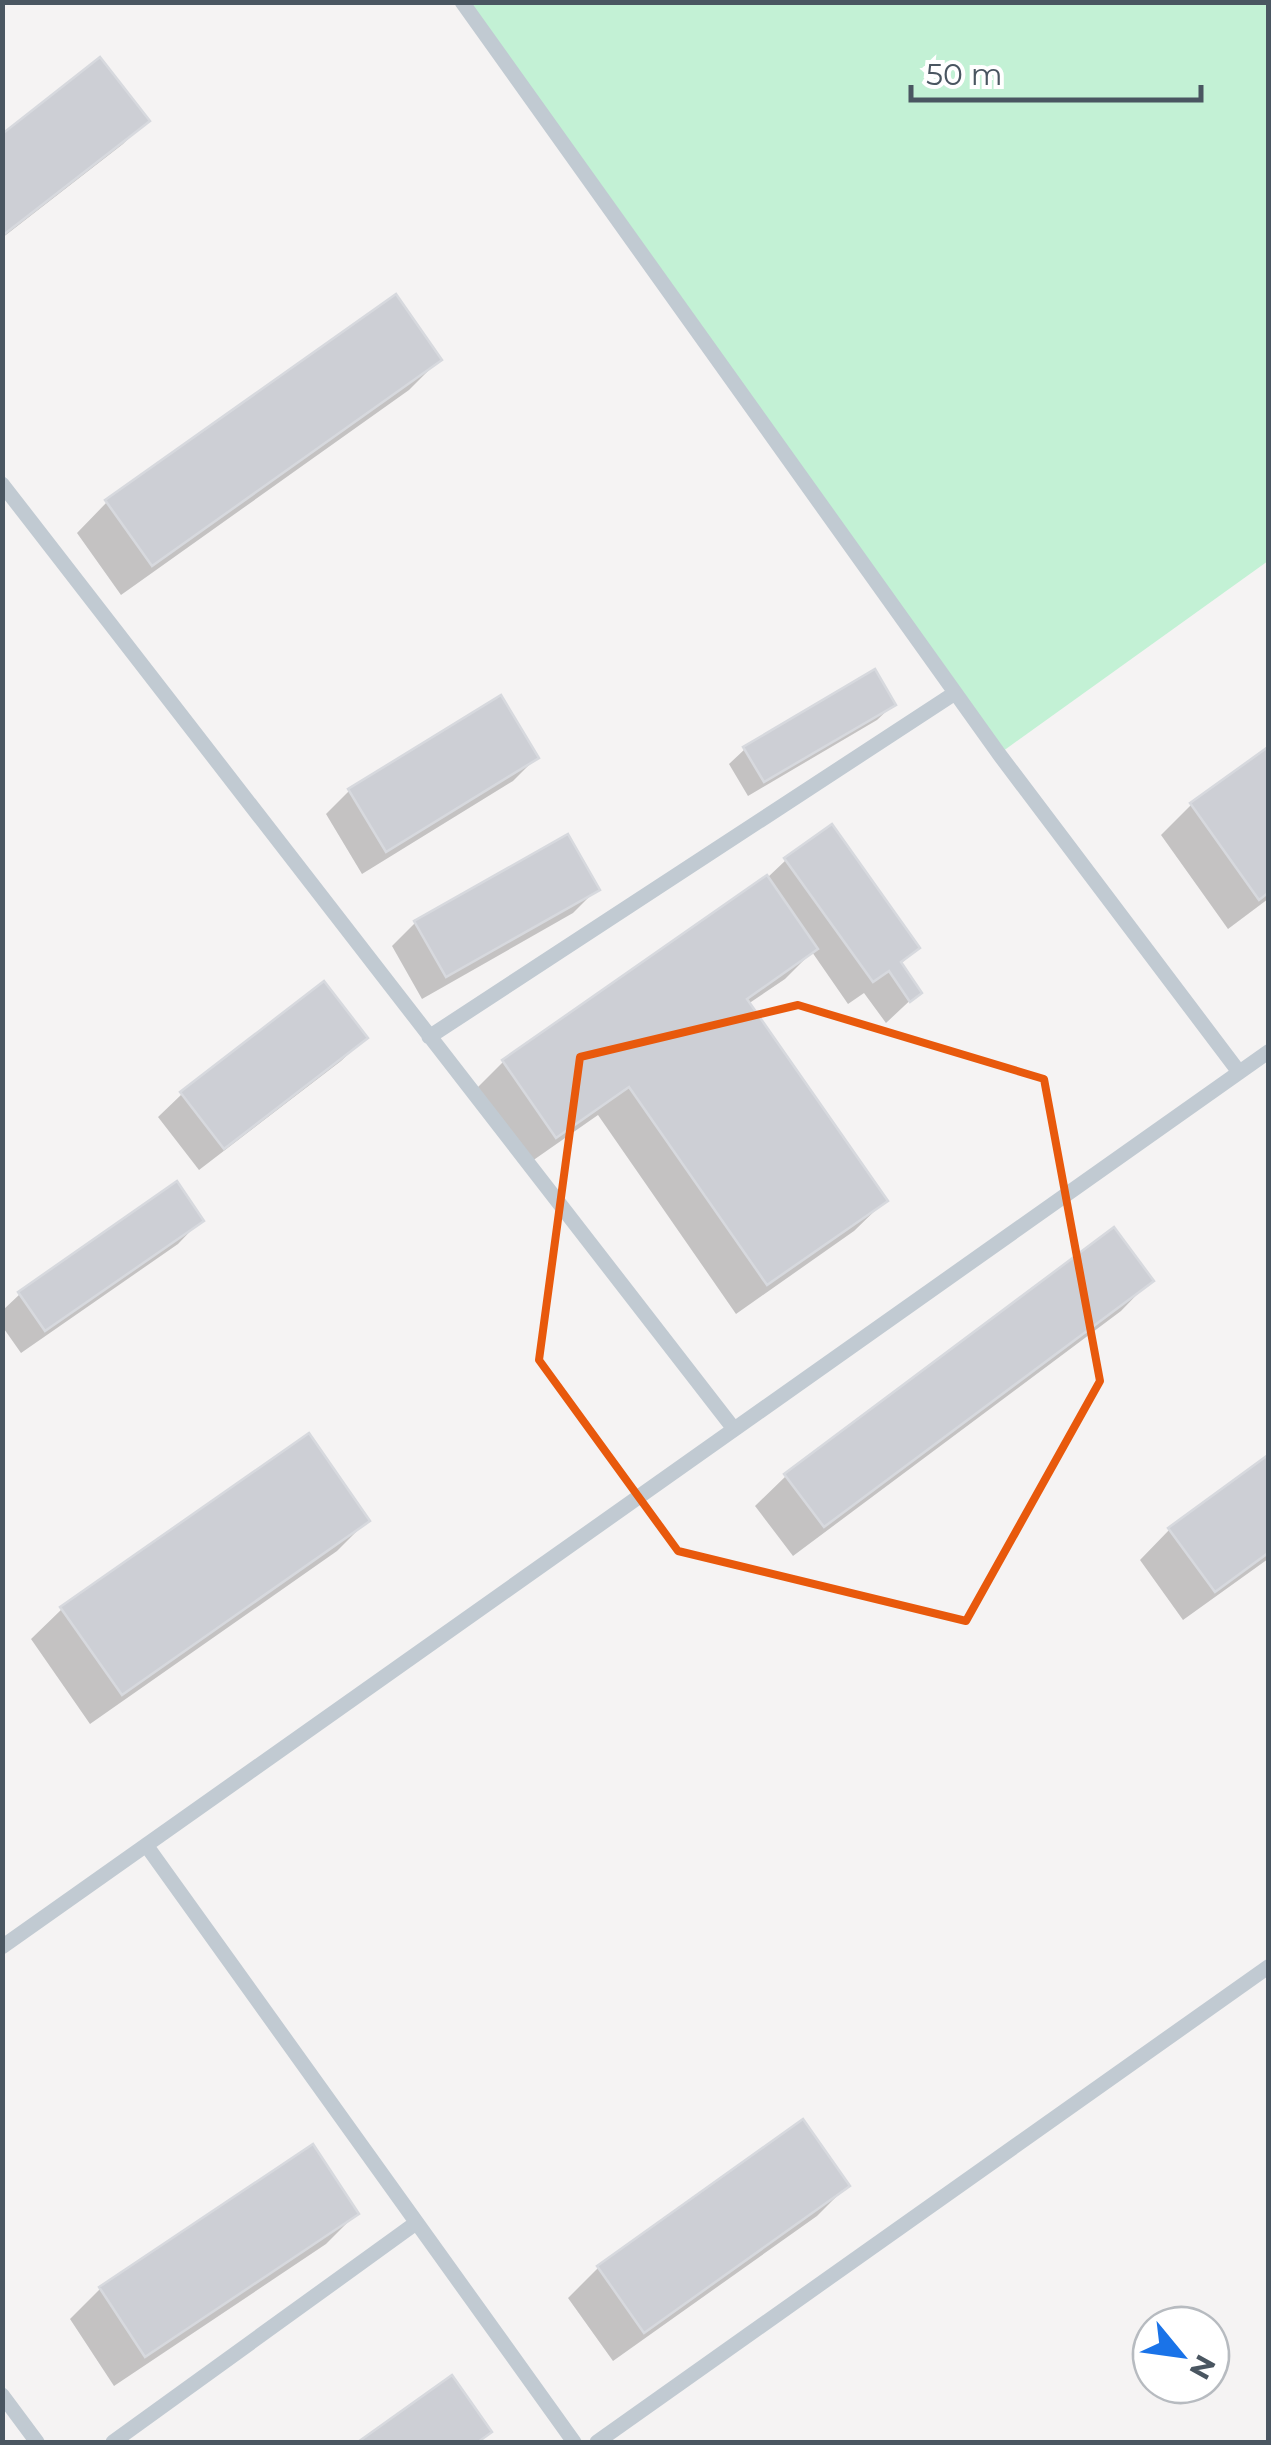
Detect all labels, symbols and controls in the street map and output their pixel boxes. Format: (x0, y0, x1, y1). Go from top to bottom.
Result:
scale bar (911, 40, 1201, 102)
text: 50 m (926, 56, 1003, 93)
north arrow (1131, 2305, 1231, 2405)
text: N (1183, 2349, 1223, 2385)

